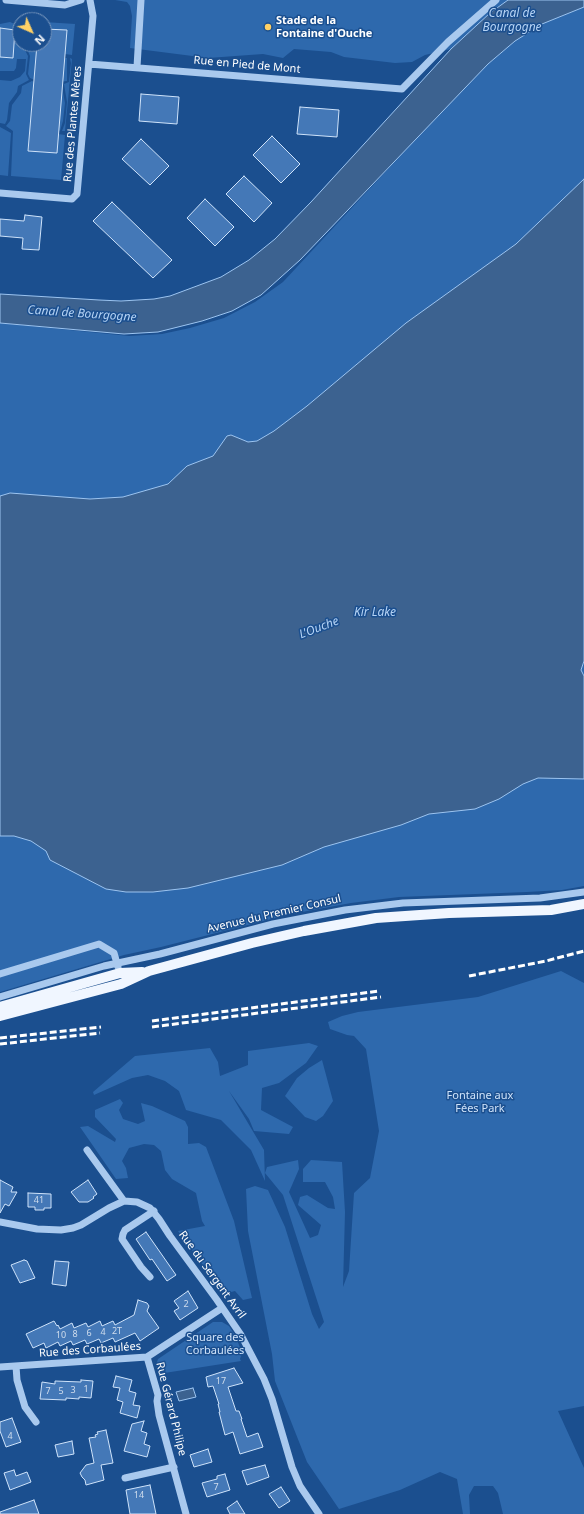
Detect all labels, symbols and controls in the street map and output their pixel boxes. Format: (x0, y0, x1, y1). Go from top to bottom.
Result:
water label: Canal de Bourgogne (482, 7, 542, 35)
north arrow (12, 12, 52, 52)
place label: Stade de la Fontaine d'Ouche (276, 14, 372, 40)
marker: Stade de la Fontaine d'Ouche (263, 22, 273, 32)
text: N (32, 32, 49, 49)
street label: Rue en Pied de Mont (193, 54, 301, 76)
street label: Rue des Plantes Mères (61, 65, 85, 183)
water label: Canal de Bourgogne (27, 303, 137, 325)
water label: Kir Lake (354, 606, 396, 620)
water label: L'Ouche (297, 614, 341, 642)
street label: Avenue du Premier Consul (206, 892, 342, 936)
park label: Fontaine aux Fées Park (447, 1089, 513, 1115)
house number: 41 (34, 1195, 44, 1205)
street label: Rue du Sergent Avril (176, 1229, 248, 1321)
house number: 2 (183, 1299, 189, 1309)
house number: 2T (112, 1326, 122, 1336)
house number: 4 (100, 1327, 106, 1337)
house number: 6 (86, 1328, 92, 1338)
house number: 8 (72, 1329, 78, 1339)
house number: 10 (56, 1330, 66, 1340)
park label: Square des Corbaulées (186, 1331, 244, 1357)
street label: Rue des Corbaulées (39, 1340, 141, 1360)
street label: Rue Gérard Philipe (153, 1361, 189, 1457)
house number: 17 (216, 1376, 226, 1386)
house number: 1 (83, 1384, 89, 1394)
house number: 3 (70, 1385, 76, 1395)
house number: 7 (45, 1386, 51, 1396)
house number: 5 (58, 1386, 64, 1396)
house number: 4 (7, 1431, 13, 1441)
house number: 7 (213, 1482, 219, 1492)
house number: 14 (134, 1490, 144, 1500)

